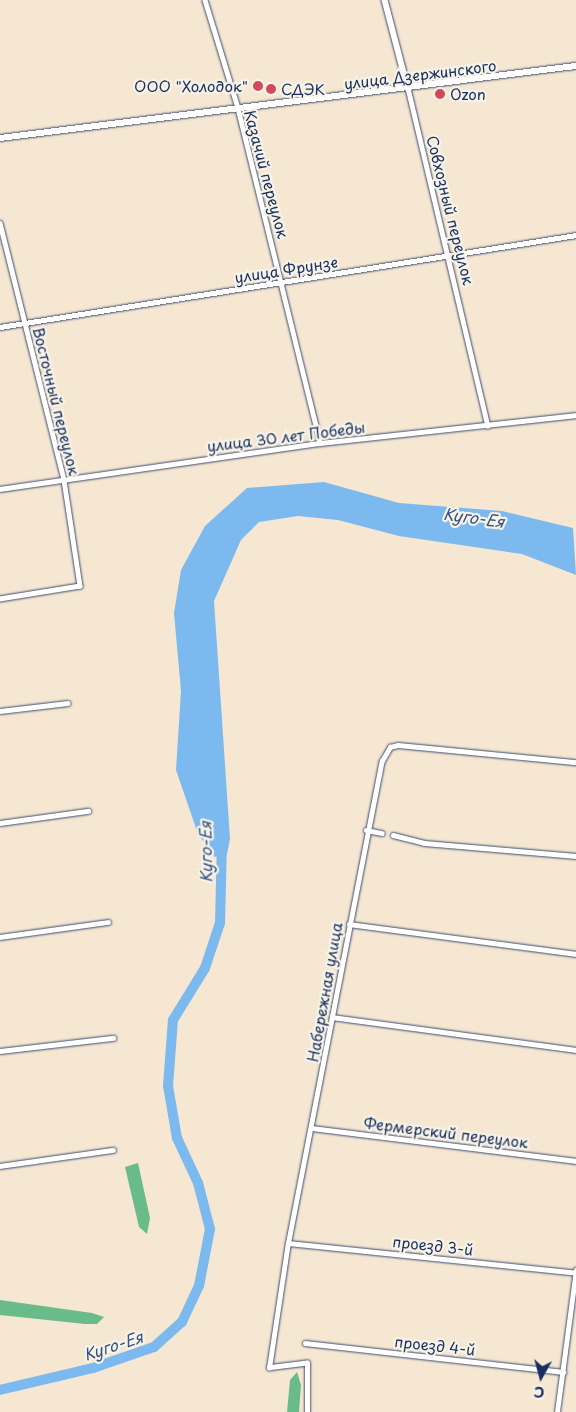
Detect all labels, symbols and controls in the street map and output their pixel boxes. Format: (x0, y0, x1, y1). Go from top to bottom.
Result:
street label: улица Дзержинского (342, 56, 498, 92)
place label: ООО "Холодок" (134, 77, 248, 95)
marker: ООО "Холодок" (252, 80, 264, 92)
place label: СДЭК (281, 80, 325, 98)
marker: СДЭК (265, 83, 277, 95)
place label: Ozon (450, 85, 486, 103)
marker: Ozon (434, 88, 446, 100)
street label: Казачий переулок (241, 108, 293, 240)
street label: Совхозный переулок (424, 133, 478, 287)
street label: улица Фрунзе (233, 252, 339, 286)
street label: Восточный переулок (30, 325, 84, 477)
street label: улица 30 лет Победы (205, 417, 367, 455)
water label: Куго-Ея (442, 503, 506, 531)
water label: Куго-Ея (195, 821, 215, 883)
street label: Набережная улица (303, 920, 345, 1064)
street label: Фермерский переулок (363, 1113, 529, 1151)
street label: проезд 3-й (392, 1232, 474, 1258)
water label: Куго-Ея (81, 1326, 145, 1364)
street label: проезд 4-й (394, 1332, 476, 1358)
north arrow (516, 1352, 566, 1402)
text: С (533, 1381, 546, 1403)

